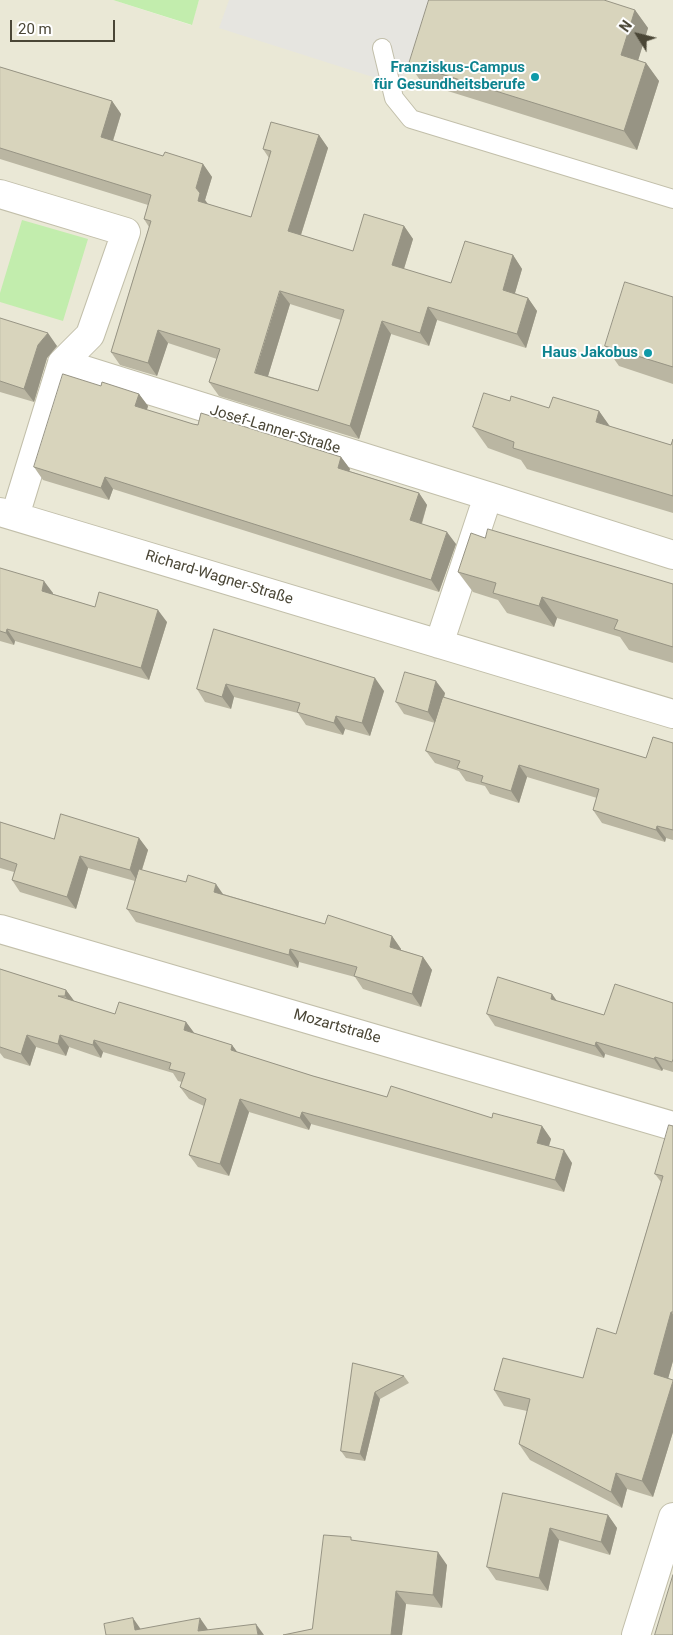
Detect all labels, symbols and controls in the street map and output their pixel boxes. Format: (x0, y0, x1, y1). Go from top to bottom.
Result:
scale bar (12, 10, 118, 42)
north arrow (613, 10, 663, 60)
text: N (616, 17, 635, 35)
text: 20 m (18, 20, 52, 38)
place label: Franziskus-Campus für Gesundheitsberufe (374, 59, 525, 94)
marker: Franziskus-Campus für Gesundheitsberufe (529, 71, 541, 83)
place label: Haus Jakobus (542, 344, 638, 362)
marker: Haus Jakobus (642, 347, 654, 359)
street label: Josef-Lanner-Straße (208, 402, 342, 458)
street label: Richard-Wagner-Straße (143, 547, 295, 609)
street label: Mozartstraße (291, 1006, 383, 1048)

